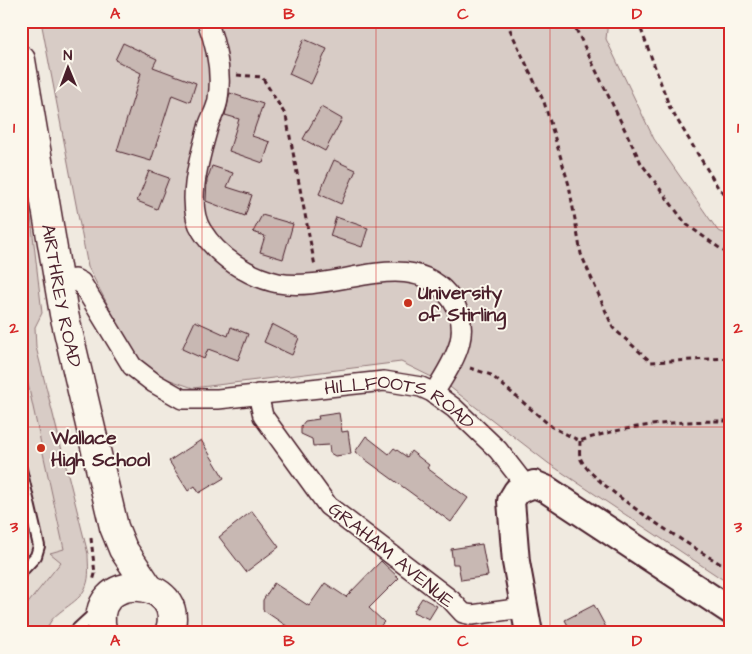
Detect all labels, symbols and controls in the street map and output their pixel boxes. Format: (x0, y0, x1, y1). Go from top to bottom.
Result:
text: A (110, 3, 121, 25)
text: B (283, 3, 295, 25)
text: C (457, 3, 469, 25)
text: D (632, 3, 643, 25)
north arrow (42, 42, 92, 92)
text: N (63, 46, 73, 66)
text: 1 (13, 117, 16, 139)
text: 1 (737, 117, 740, 139)
street label: AIRTHREY ROAD (34, 222, 88, 370)
place label: University of Stirling (418, 280, 506, 330)
marker: University of Stirling (402, 297, 414, 309)
text: 2 (8, 317, 19, 339)
text: 2 (732, 317, 743, 339)
street label: HILLFOOTS ROAD (323, 368, 480, 436)
place label: Wallace High School (50, 425, 150, 475)
marker: Wallace High School (35, 442, 47, 454)
street label: GRAHAM AVENUE (322, 496, 460, 614)
text: 3 (9, 516, 19, 538)
text: 3 (733, 516, 743, 538)
text: A (110, 630, 121, 652)
text: B (283, 630, 295, 652)
text: C (457, 630, 469, 652)
text: D (632, 630, 643, 652)

